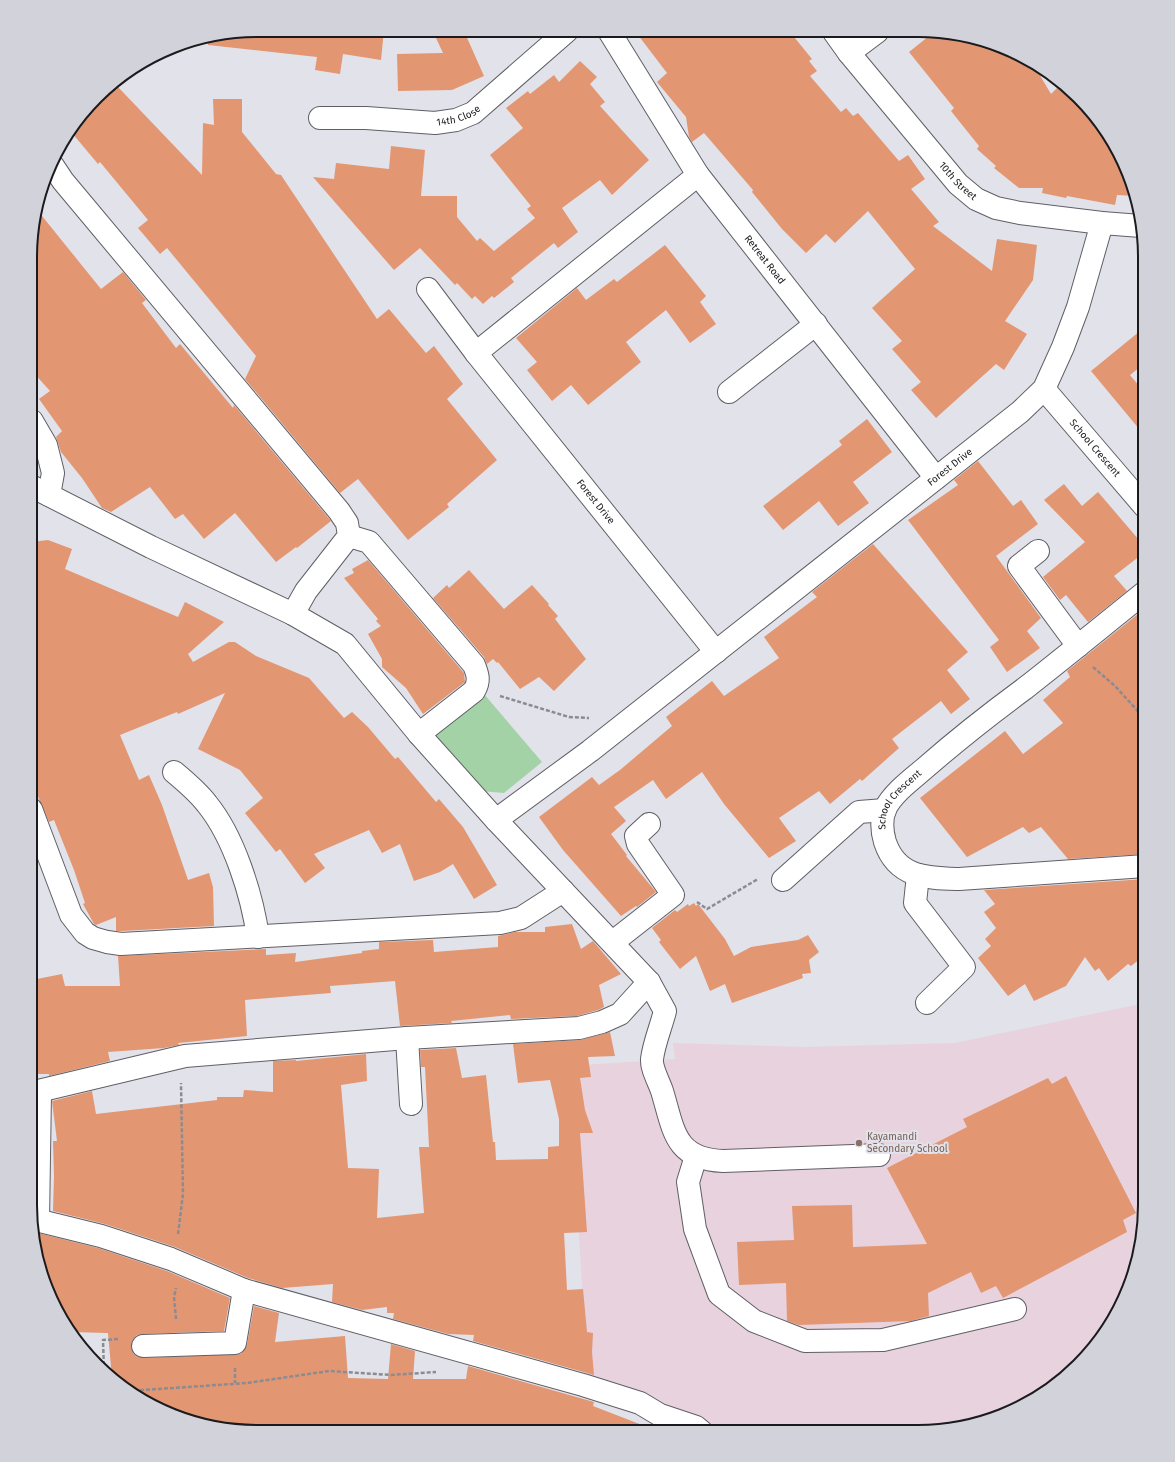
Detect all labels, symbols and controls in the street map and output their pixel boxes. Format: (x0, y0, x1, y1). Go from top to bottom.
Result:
street label: 14th Close (436, 103, 483, 129)
street label: 10th Street (936, 160, 979, 203)
street label: Retreat Road (742, 233, 787, 287)
street label: School Crescent (1067, 417, 1123, 480)
street label: Forest Drive (925, 446, 975, 489)
street label: Forest Drive (574, 477, 617, 527)
street label: School Crescent (876, 767, 924, 830)
place label: Kayamandi Secondary School (867, 1131, 948, 1155)
marker: Kayamandi Secondary School (854, 1138, 864, 1148)

